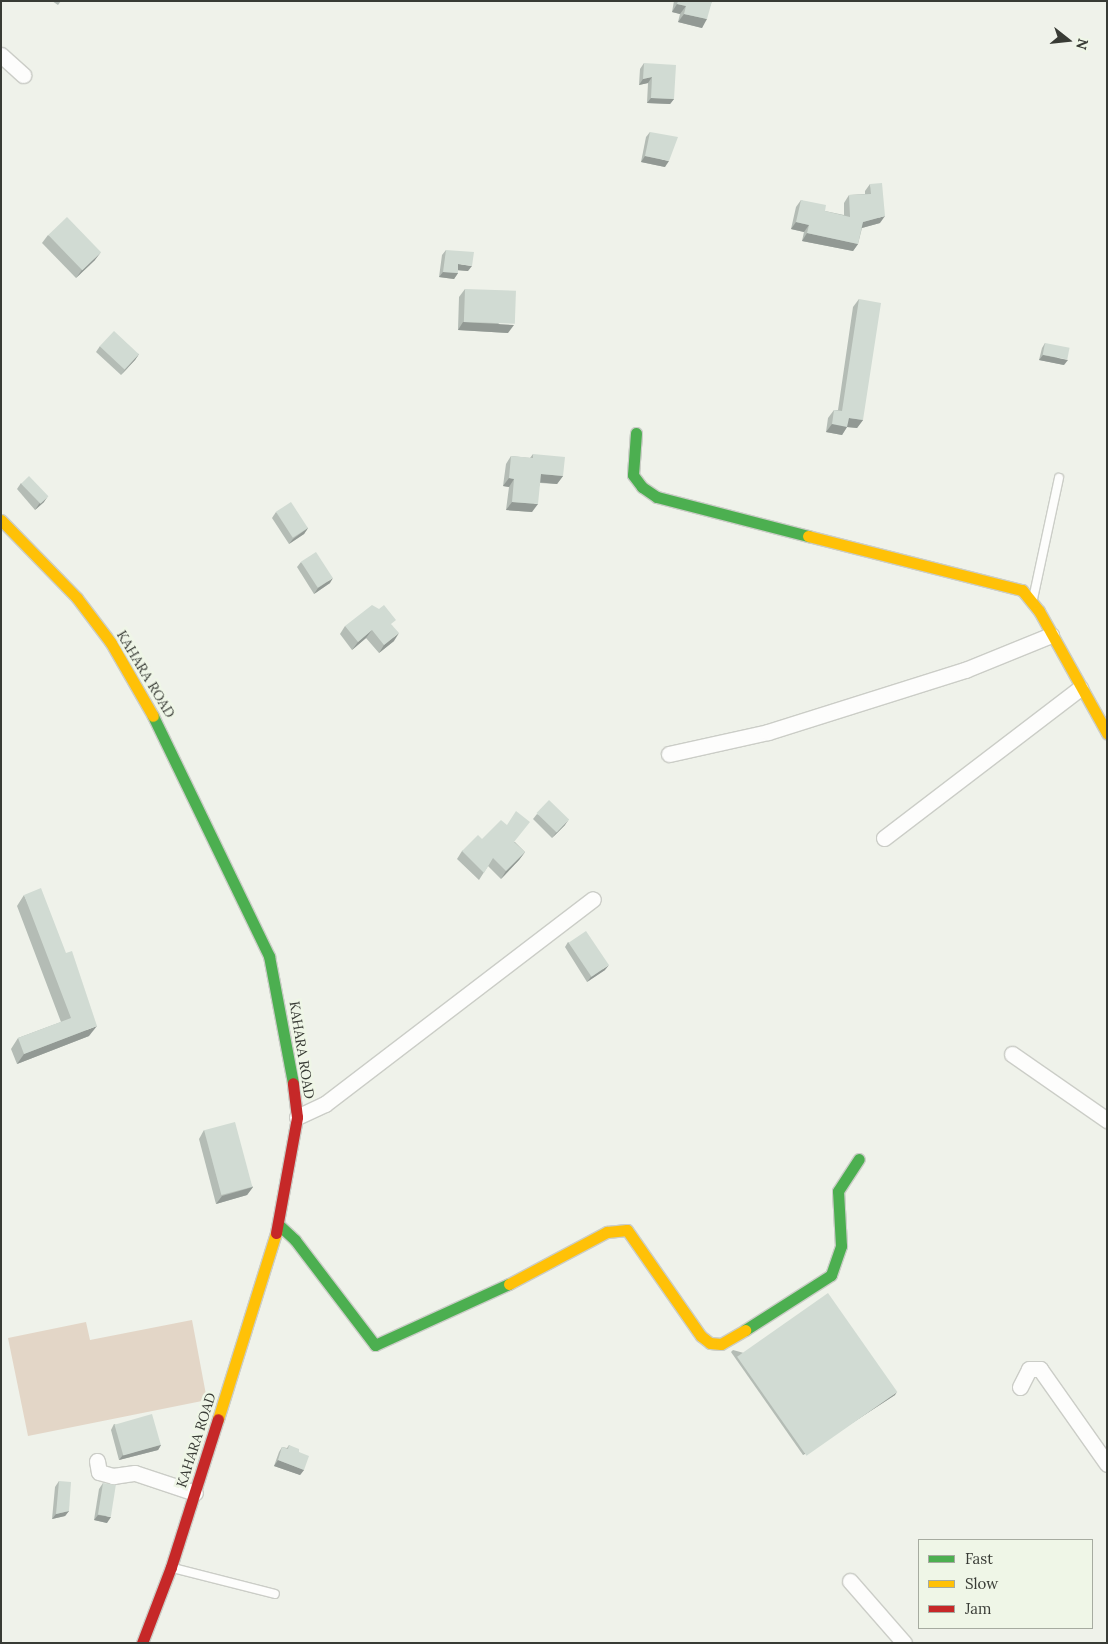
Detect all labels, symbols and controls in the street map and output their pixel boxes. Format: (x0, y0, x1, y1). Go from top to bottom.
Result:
north arrow (1043, 15, 1093, 65)
text: N (1072, 36, 1093, 52)
street label: KAHARA ROAD (113, 627, 179, 721)
street label: KAHARA ROAD (286, 1000, 318, 1100)
street label: KAHARA ROAD (173, 1390, 219, 1490)
legend (918, 1539, 1093, 1629)
text: Fast (965, 1549, 993, 1568)
text: Slow (965, 1574, 998, 1593)
text: Jam (965, 1599, 992, 1618)

